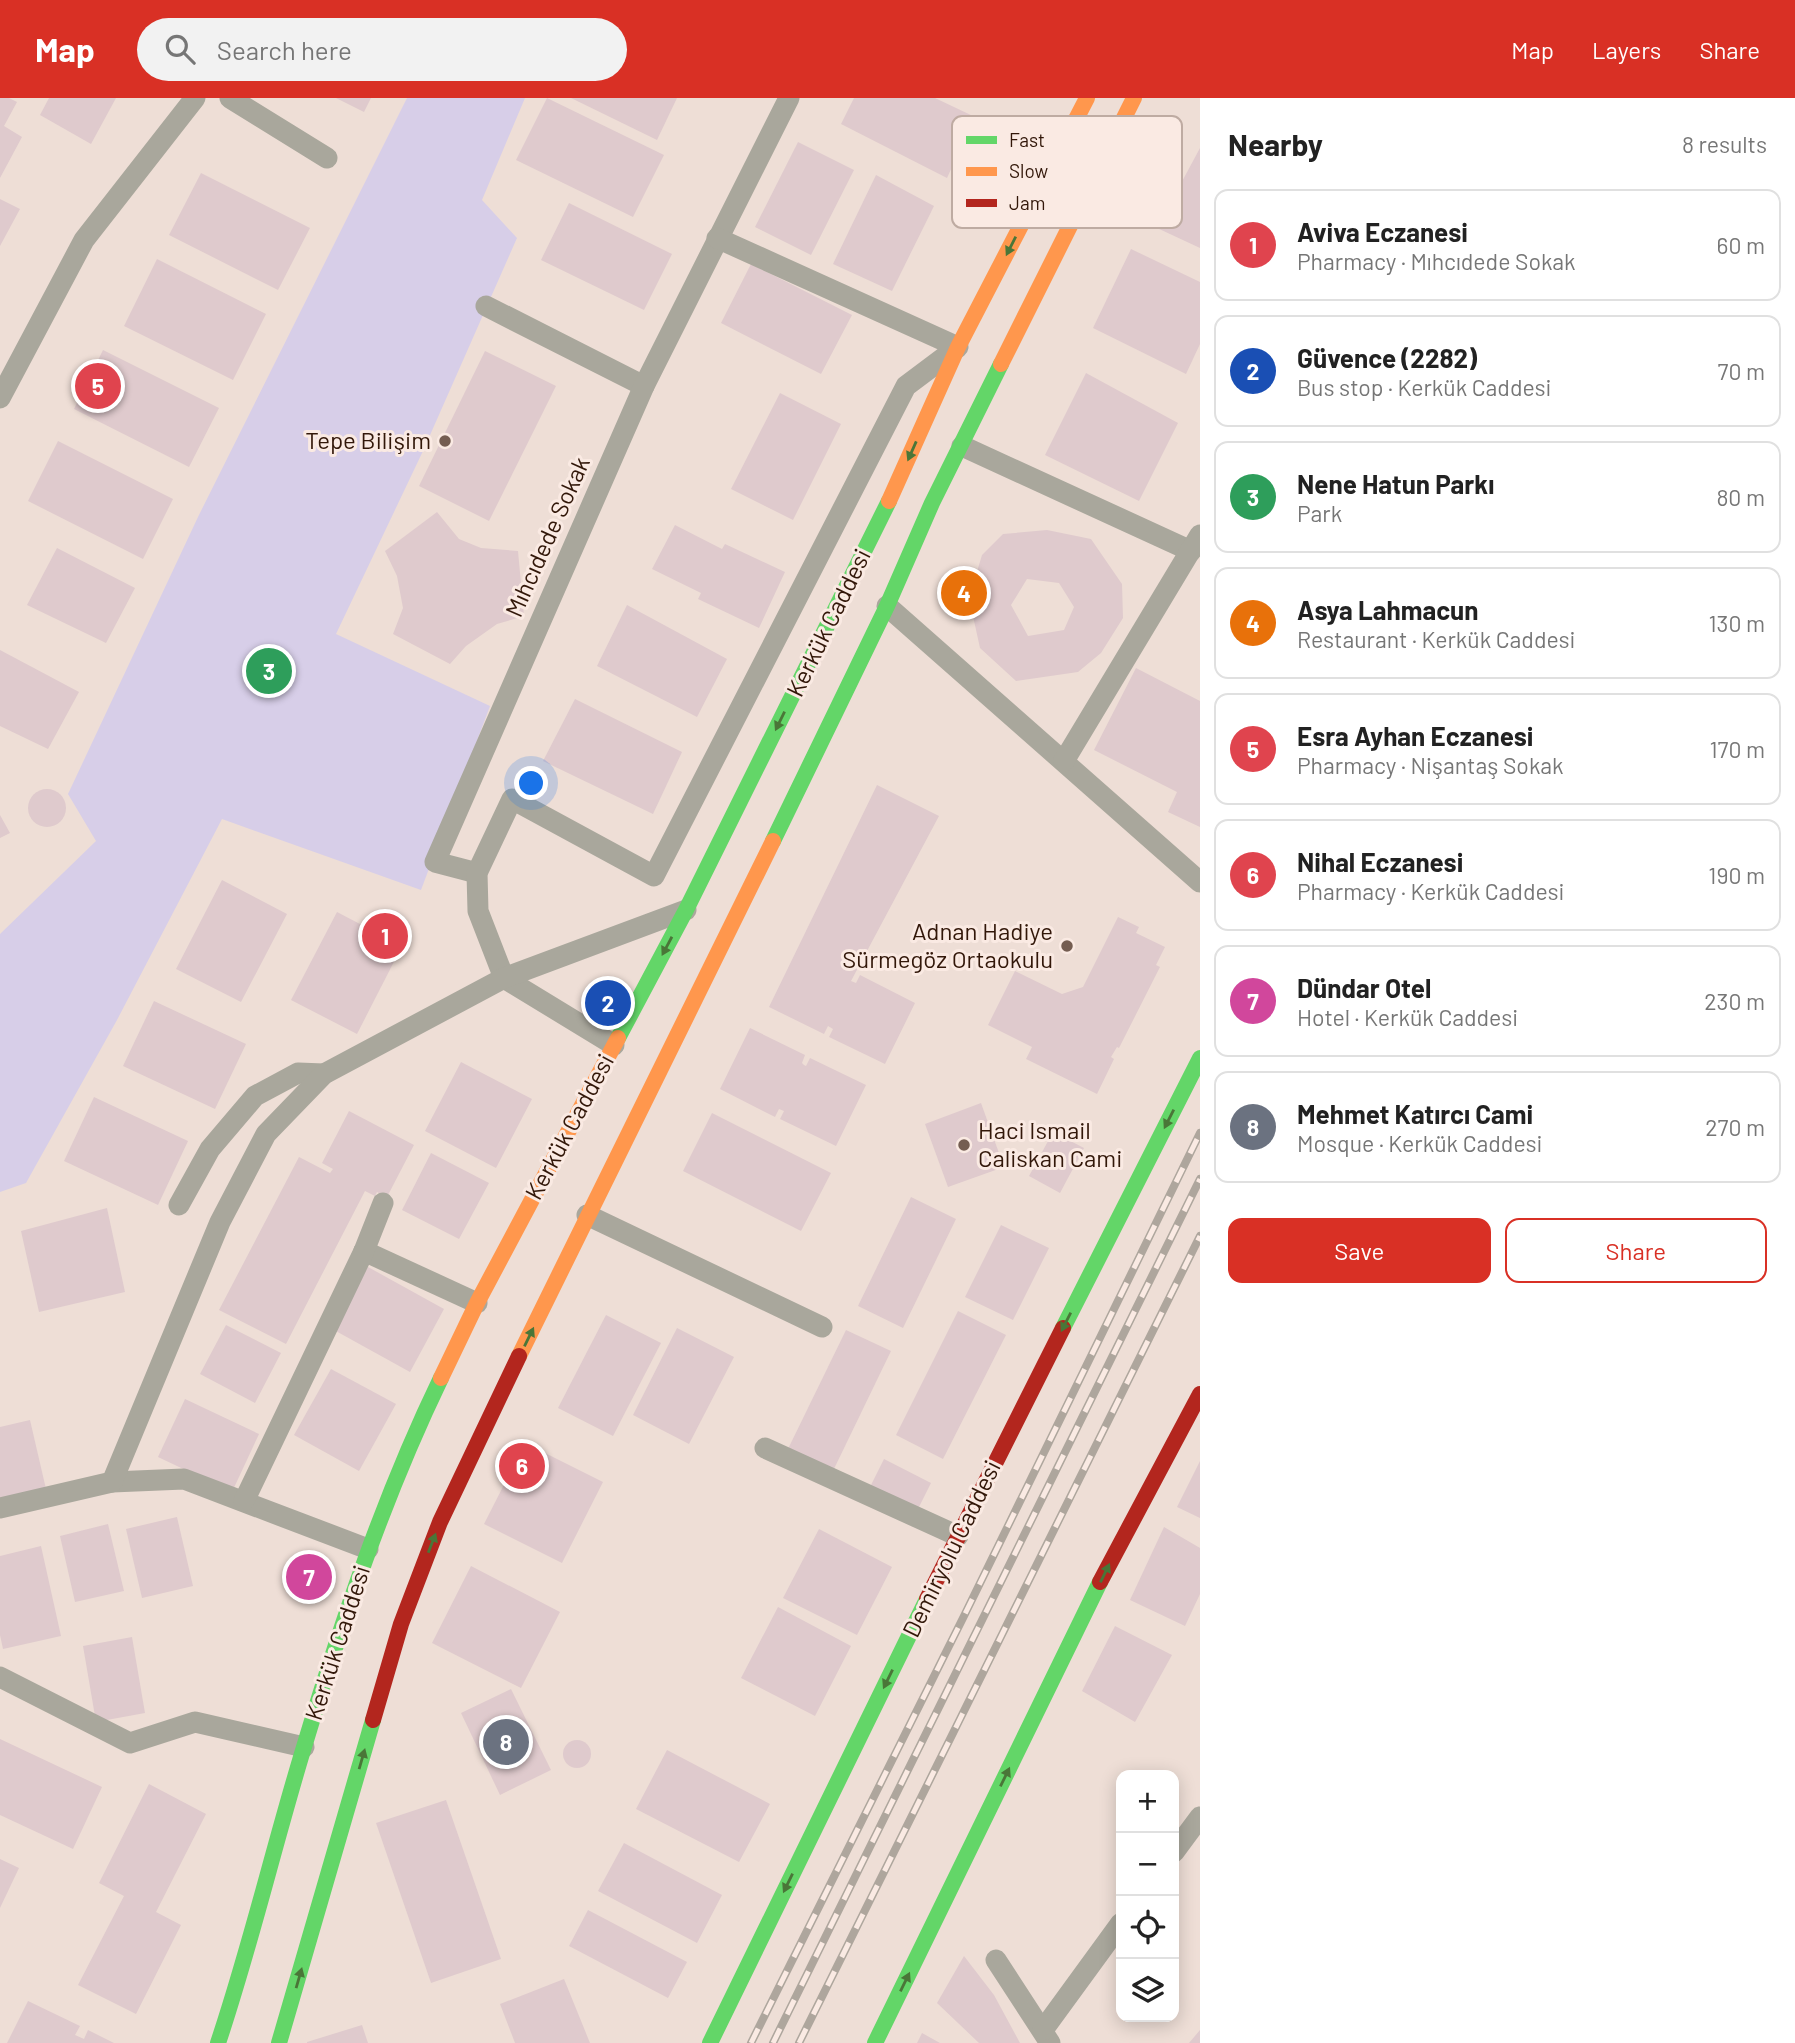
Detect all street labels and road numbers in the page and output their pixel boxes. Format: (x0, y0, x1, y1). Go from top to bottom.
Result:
street label: Mıhcıdede Sokak (498, 452, 595, 621)
street label: Kerkük Caddesi (779, 544, 876, 701)
street label: Kerkük Caddesi (518, 1049, 619, 1204)
street label: Demiryolu Caddesi (895, 1455, 1006, 1641)
street label: Kerkük Caddesi (298, 1562, 375, 1723)

